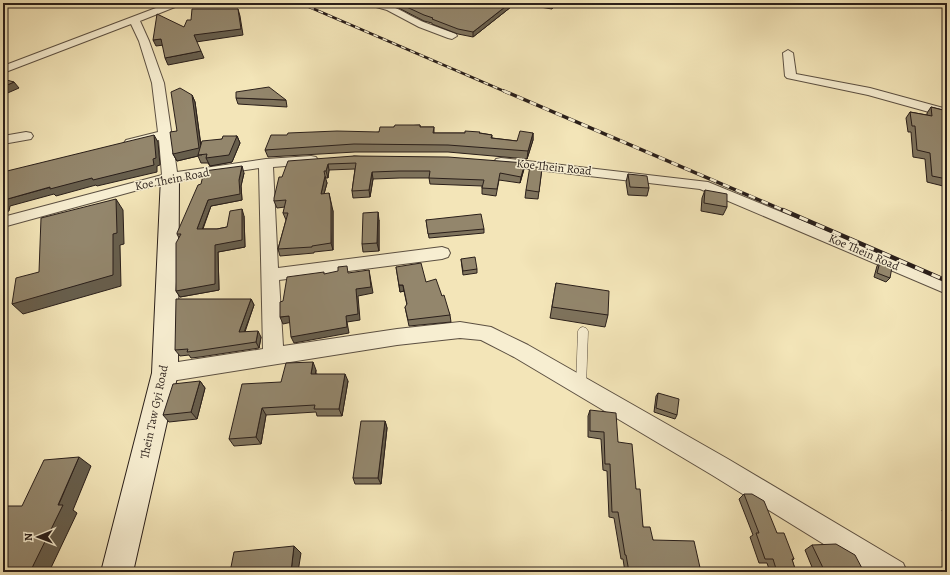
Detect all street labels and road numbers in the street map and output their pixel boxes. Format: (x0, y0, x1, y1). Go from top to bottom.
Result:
street label: Koe Thein Road (516, 155, 593, 179)
street label: Koe Thein Road (133, 164, 211, 194)
street label: Koe Thein Road (826, 230, 902, 274)
street label: Thein Taw Gyi Road (136, 363, 172, 460)

